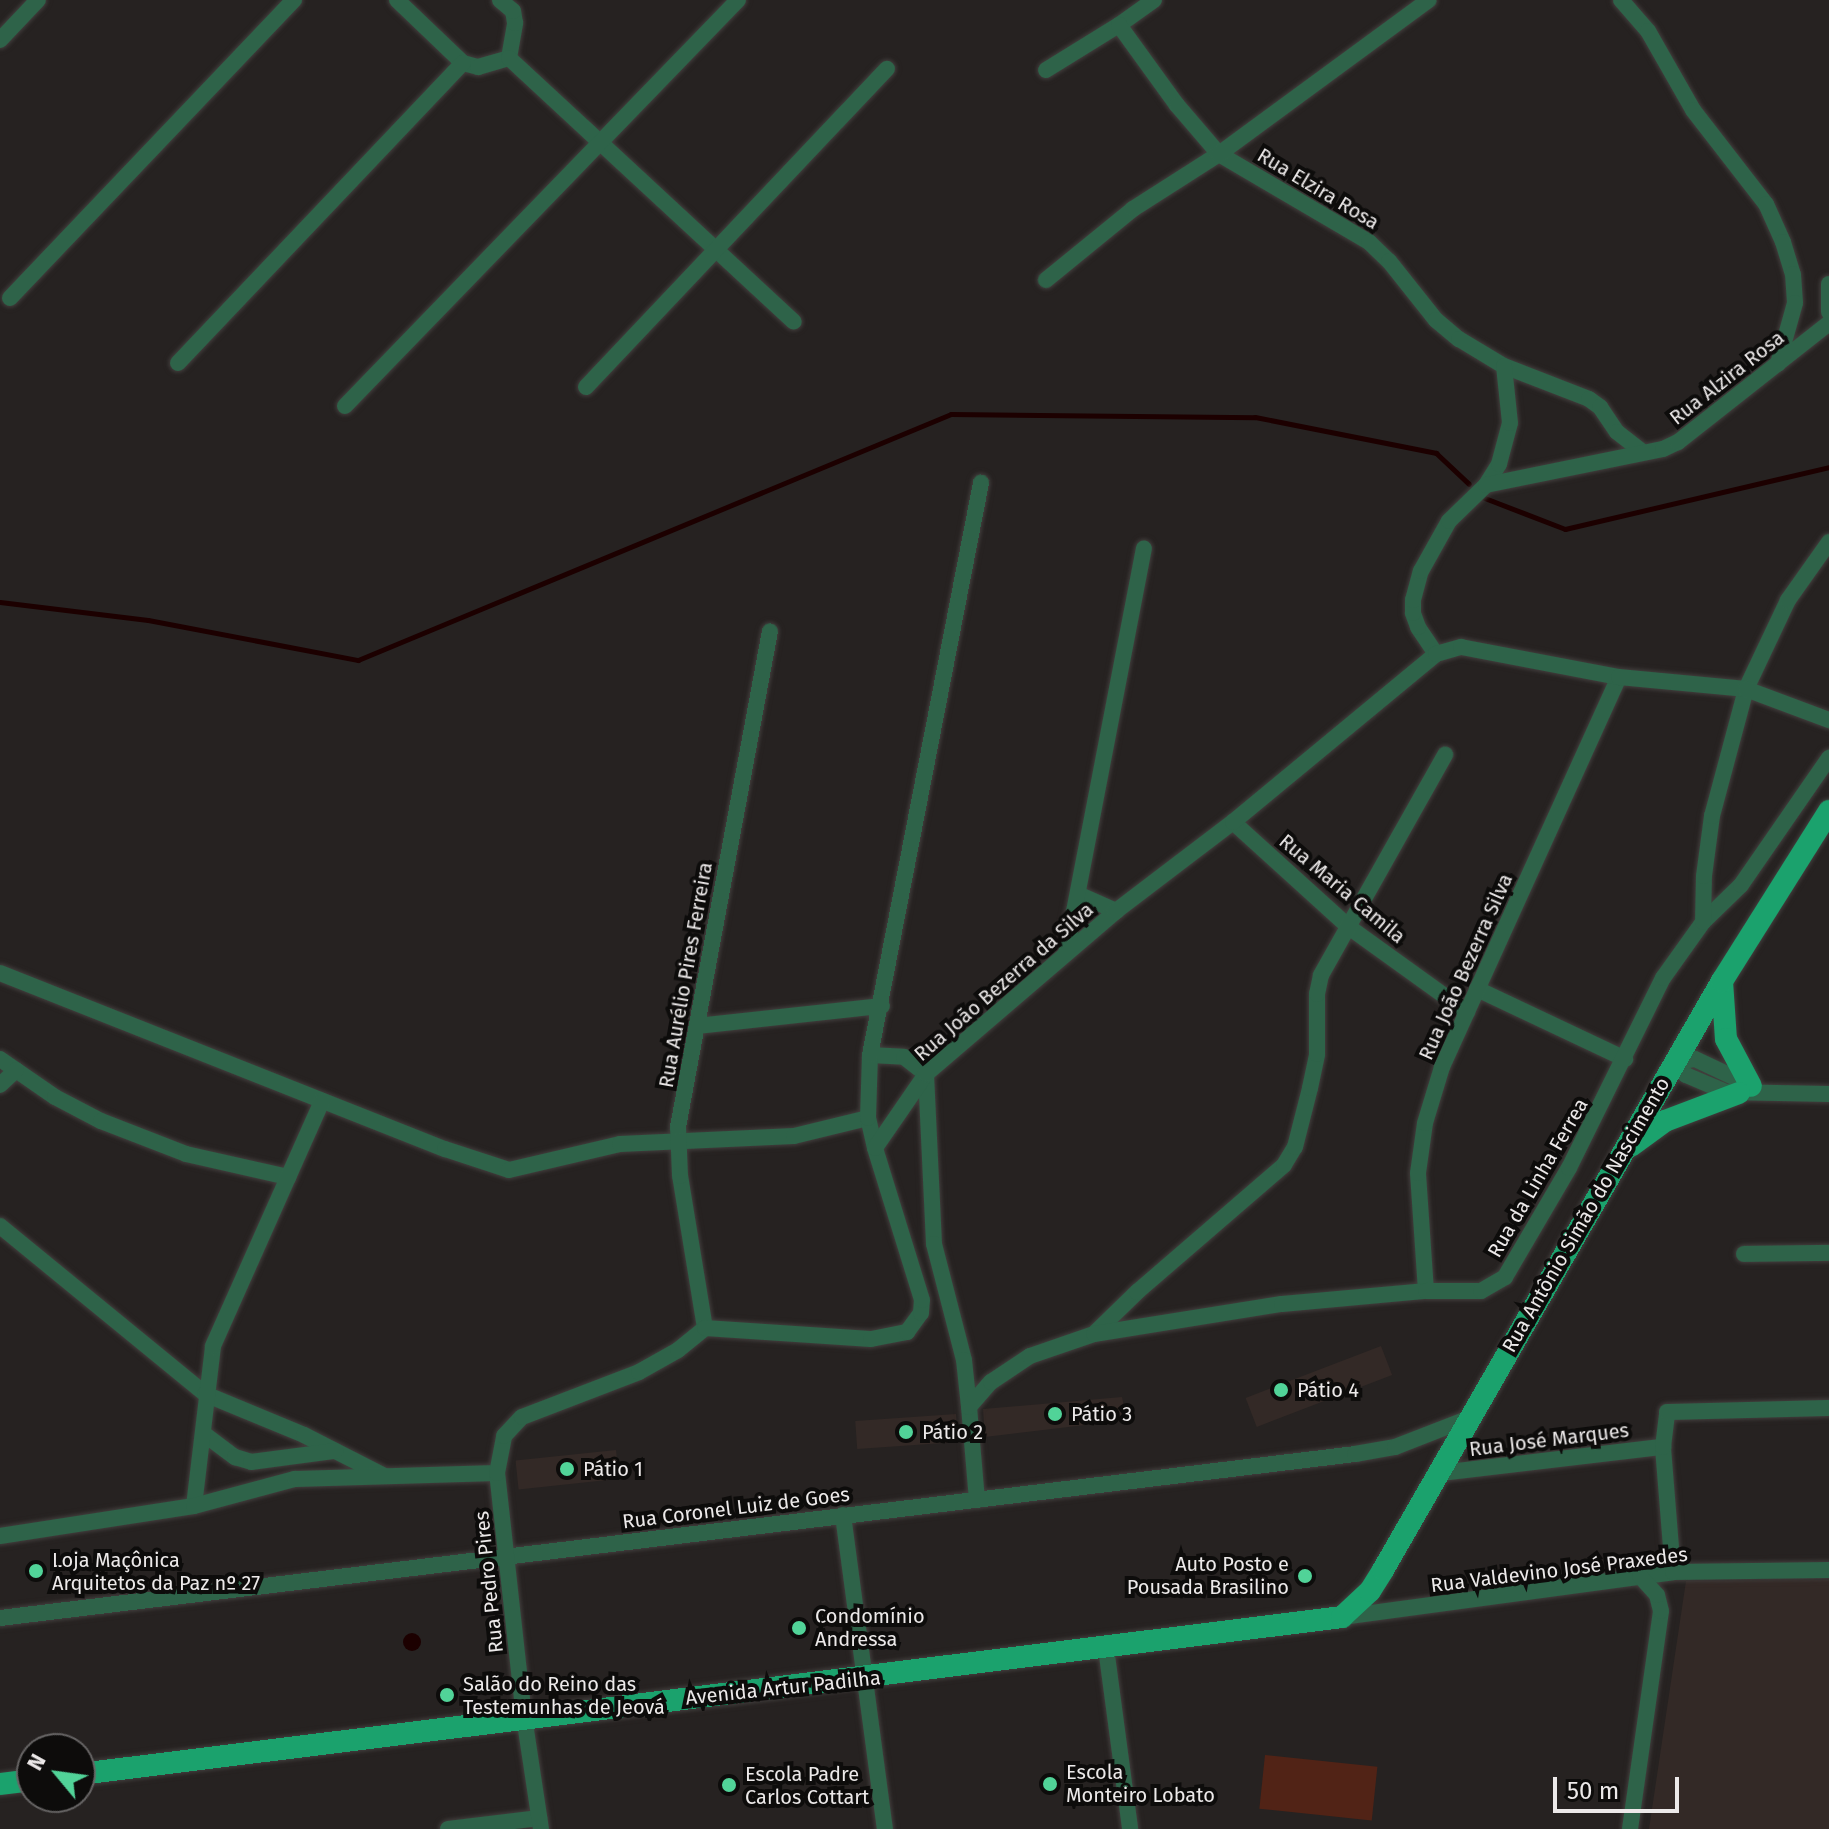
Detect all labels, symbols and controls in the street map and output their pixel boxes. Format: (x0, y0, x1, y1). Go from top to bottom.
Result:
street label: Rua Elzira Rosa (1253, 143, 1383, 235)
street label: Rua Alzira Rosa (1665, 326, 1789, 430)
street label: Rua Maria Camila (1274, 829, 1410, 949)
street label: Rua Aurélio Pires Ferreira (654, 860, 718, 1090)
street label: Rua João Bezerra Silva (1414, 870, 1518, 1064)
street label: Rua João Bezerra da Silva (910, 898, 1098, 1066)
street label: Rua Antônio Simão do Nascimento (1497, 1073, 1675, 1357)
street label: Rua da Linha Ferrea (1483, 1094, 1593, 1262)
place label: Pátio 4 (1297, 1378, 1359, 1402)
marker: Pátio 4 (1272, 1381, 1290, 1399)
place label: Pátio 3 (1071, 1402, 1132, 1426)
marker: Pátio 3 (1046, 1405, 1064, 1423)
street label: Rua José Marques (1468, 1418, 1630, 1462)
place label: Pátio 2 (922, 1420, 983, 1444)
marker: Pátio 2 (897, 1423, 915, 1441)
place label: Pátio 1 (583, 1457, 643, 1481)
marker: Pátio 1 (558, 1460, 576, 1478)
street label: Rua Coronel Luiz de Goes (621, 1482, 851, 1534)
street label: Rua Pedro Pires (470, 1510, 508, 1654)
street label: Rua Valdevino José Praxedes (1429, 1542, 1689, 1598)
place label: Loja Maçônica Arquitetos da Paz nº 27 (52, 1548, 260, 1595)
place label: Auto Posto e Pousada Brasilino (1127, 1552, 1289, 1599)
marker: Loja Maçônica Arquitetos da Paz nº 27 (27, 1562, 45, 1580)
marker: Auto Posto e Pousada Brasilino (1296, 1567, 1314, 1585)
place label: Condomínio Andressa (815, 1604, 925, 1651)
marker: Condomínio Andressa (790, 1619, 808, 1637)
street label: Avenida Artur Padilha (684, 1666, 882, 1710)
place label: Salão do Reino das Testemunhas de Jeová (463, 1672, 665, 1719)
marker: Salão do Reino das Testemunhas de Jeová (438, 1686, 456, 1704)
north arrow (16, 1733, 96, 1813)
text: N (21, 1749, 52, 1775)
place label: Escola Monteiro Lobato (1066, 1760, 1215, 1807)
scale bar (1557, 1761, 1683, 1811)
place label: Escola Padre Carlos Cottart (745, 1762, 869, 1809)
marker: Escola Monteiro Lobato (1041, 1775, 1059, 1793)
marker: Escola Padre Carlos Cottart (720, 1776, 738, 1794)
text: 50 m (1567, 1777, 1619, 1805)

